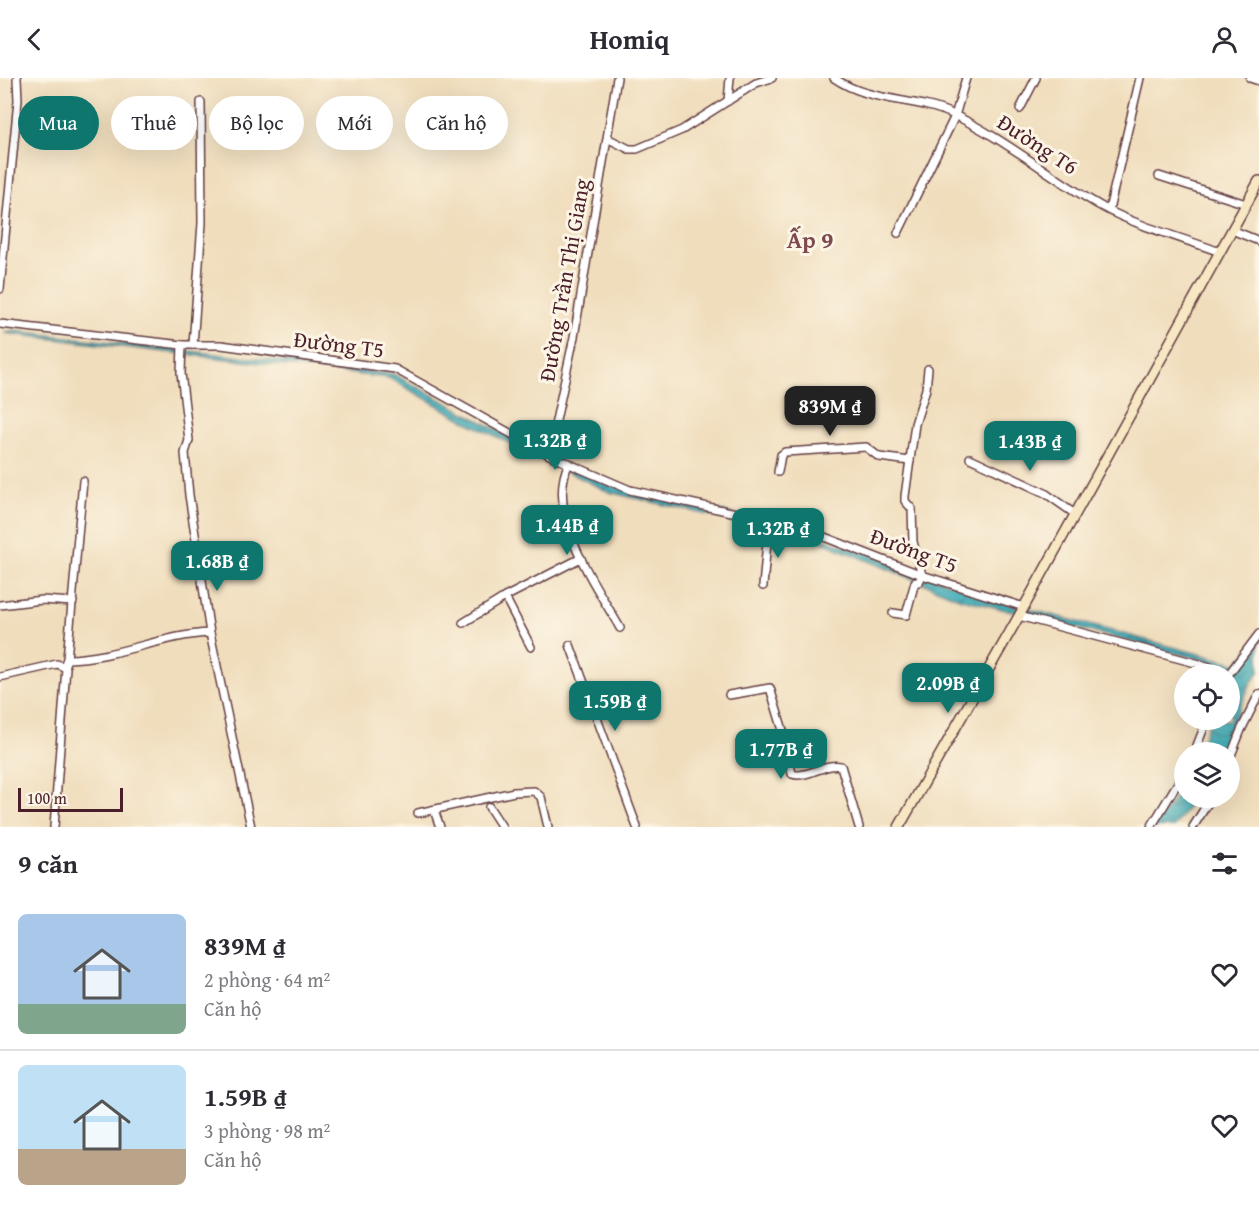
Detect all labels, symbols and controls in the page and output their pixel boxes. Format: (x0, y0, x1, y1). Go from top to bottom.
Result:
text: Homiq (590, 19, 669, 59)
icon: back (18, 23, 51, 56)
icon: person (1208, 23, 1241, 56)
chip: Mua (18, 96, 99, 150)
chip: Thuê (111, 96, 197, 150)
chip: Bộ lọc (209, 96, 304, 150)
chip: Mới (316, 96, 393, 150)
chip: Căn hộ (405, 96, 508, 150)
street label: Đường T6 (991, 106, 1085, 182)
street label: Đường Trần Thị Giang (530, 176, 598, 384)
district label: Ấp 9 (787, 222, 833, 257)
street label: Đường T5 (292, 323, 386, 365)
pin: 839M ₫ (781, 386, 879, 437)
text: 839M ₫ (798, 391, 862, 420)
pin: 1.32B ₫ (500, 420, 610, 471)
pin: 1.43B ₫ (975, 421, 1085, 472)
text: 1.32B ₫ (523, 425, 587, 454)
text: 1.43B ₫ (998, 426, 1062, 455)
pin: 1.44B ₫ (512, 505, 622, 556)
pin: 1.32B ₫ (723, 508, 833, 559)
text: 1.44B ₫ (535, 510, 599, 539)
text: 1.32B ₫ (746, 513, 810, 542)
street label: Đường T5 (866, 519, 962, 581)
pin: 1.68B ₫ (162, 541, 272, 592)
text: 1.68B ₫ (185, 546, 249, 575)
pin: 2.09B ₫ (893, 663, 1003, 714)
map controls (1174, 664, 1240, 808)
button: locate (1174, 664, 1240, 730)
text: 2.09B ₫ (916, 668, 980, 697)
pin: 1.59B ₫ (560, 681, 670, 732)
text: 1.59B ₫ (583, 686, 647, 715)
pin: 1.77B ₫ (726, 729, 836, 780)
text: 1.77B ₫ (749, 734, 813, 763)
button: layers (1174, 742, 1240, 808)
scale bar (18, 785, 123, 812)
text: 100 m (27, 786, 67, 810)
text: 9 căn (18, 844, 78, 883)
icon: filters (1208, 847, 1241, 880)
text: 839M ₫ (204, 926, 286, 965)
icon: home (66, 938, 138, 1010)
icon: heart (1208, 958, 1241, 991)
text: 2 phòng · 64 m² (204, 965, 330, 994)
text: Căn hộ (204, 994, 261, 1023)
text: 1.59B ₫ (204, 1077, 287, 1116)
icon: home (66, 1089, 138, 1161)
icon: heart (1208, 1109, 1241, 1142)
text: 3 phòng · 98 m² (204, 1116, 330, 1145)
text: Căn hộ (204, 1145, 261, 1174)

